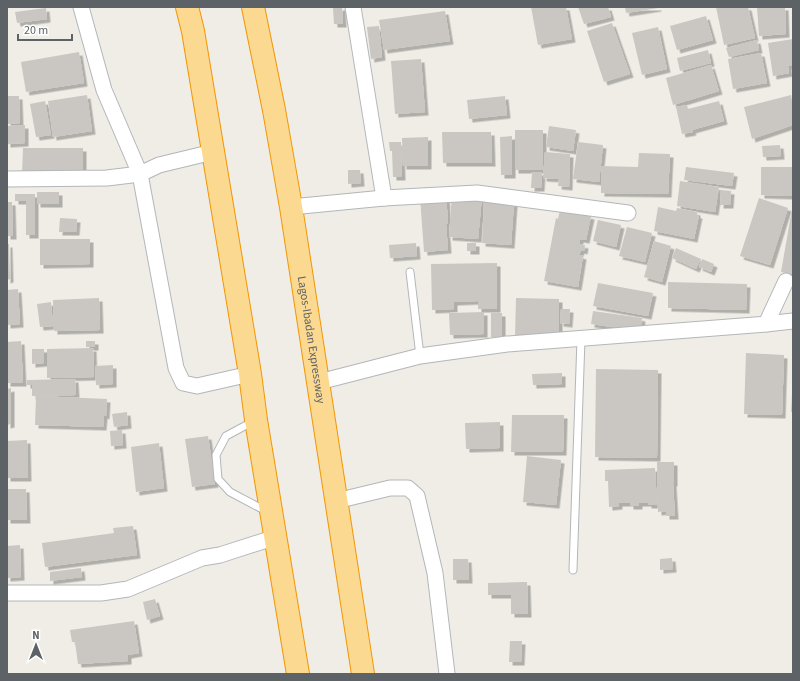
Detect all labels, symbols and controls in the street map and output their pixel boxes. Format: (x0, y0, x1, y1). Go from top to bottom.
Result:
scale bar (18, 16, 72, 42)
text: 20 m (24, 22, 48, 39)
street label: Lagos-Ibadan Expressway (293, 275, 329, 405)
north arrow (16, 625, 56, 665)
text: N (32, 628, 40, 643)

